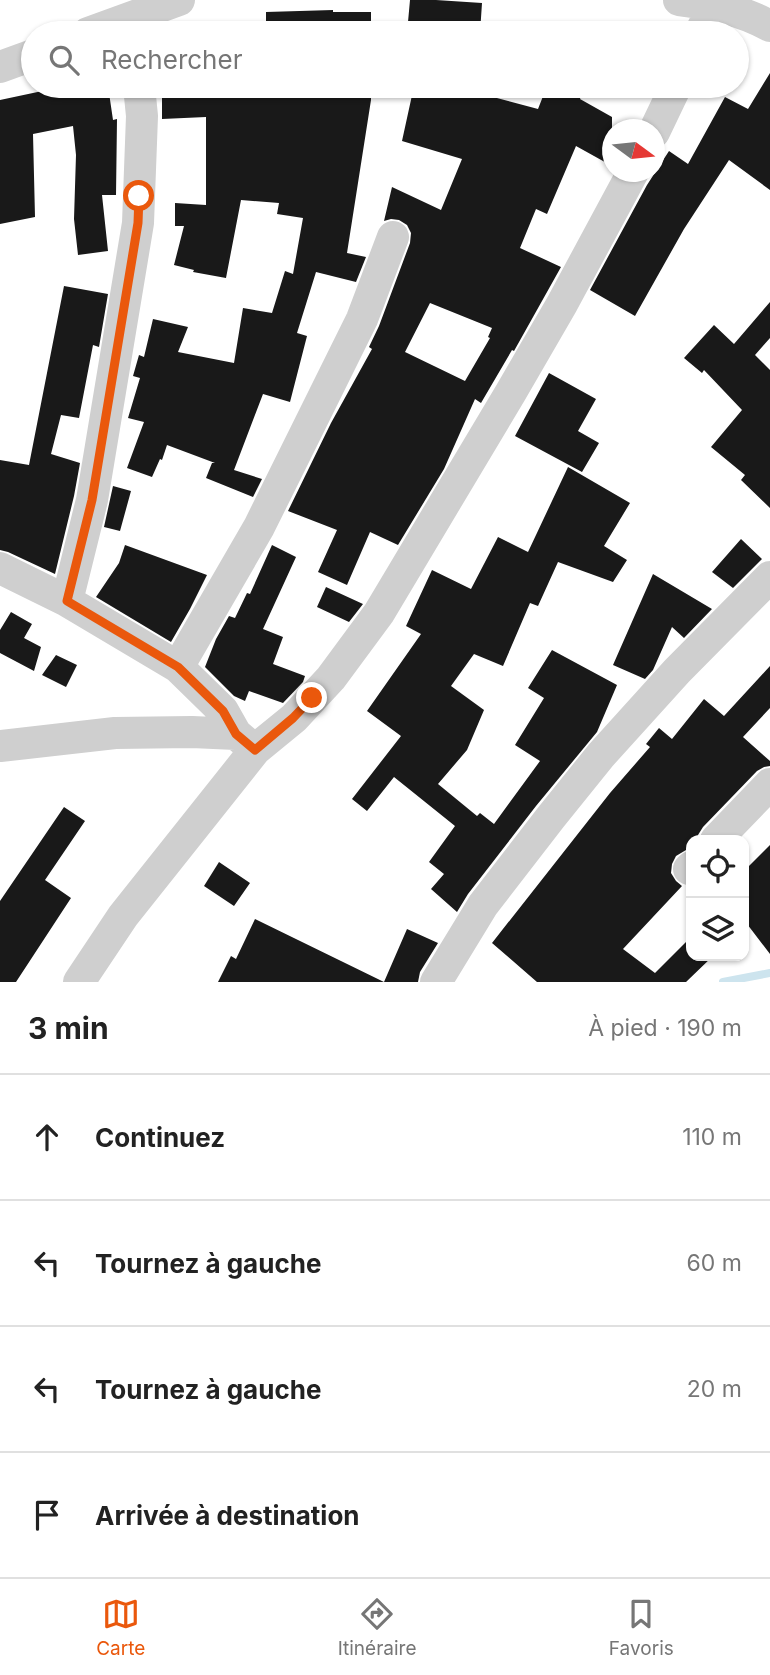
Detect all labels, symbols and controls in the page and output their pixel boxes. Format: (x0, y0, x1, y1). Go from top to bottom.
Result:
search box (21, 21, 749, 98)
icon: search (45, 41, 83, 79)
text: Rechercher (101, 44, 242, 75)
north arrow (602, 119, 665, 182)
route start (123, 180, 154, 211)
route end (296, 682, 327, 713)
map controls (686, 835, 749, 961)
button: locate (686, 835, 749, 898)
button: layers (686, 898, 749, 961)
text: 3 min (28, 1010, 109, 1046)
text: À pied · 190 m (588, 1014, 742, 1042)
icon: ahead (28, 1118, 66, 1156)
text: Continuez (95, 1122, 225, 1153)
text: 110 m (682, 1123, 742, 1151)
icon: left (28, 1244, 66, 1282)
text: Tournez à gauche (95, 1248, 321, 1279)
text: 60 m (687, 1249, 742, 1277)
icon: left (28, 1370, 66, 1408)
text: Tournez à gauche (95, 1374, 321, 1405)
text: 20 m (687, 1375, 742, 1403)
icon: arrive (28, 1496, 66, 1534)
text: Arrivée à destination (95, 1500, 360, 1531)
tab: Carte (96, 1595, 145, 1660)
tab: Itinéraire (338, 1595, 416, 1660)
tab: Favoris (609, 1595, 674, 1660)

